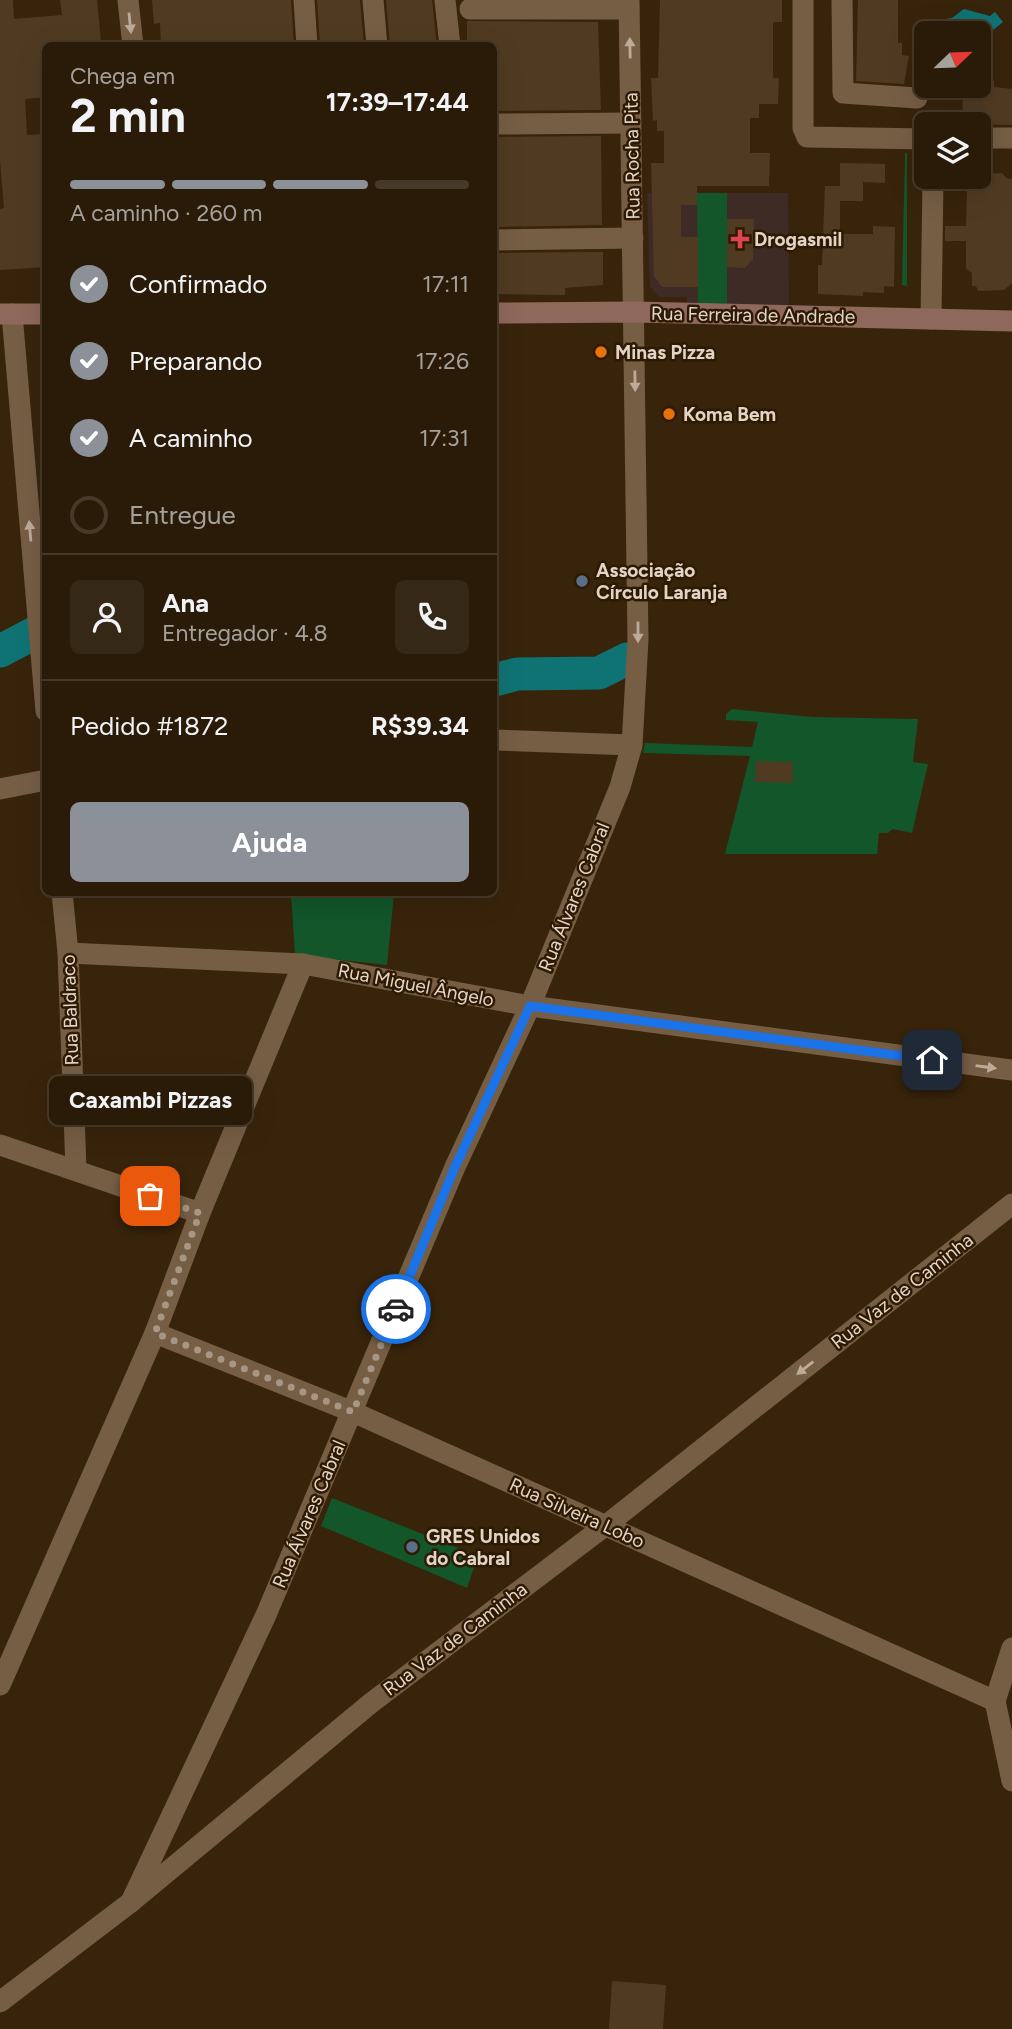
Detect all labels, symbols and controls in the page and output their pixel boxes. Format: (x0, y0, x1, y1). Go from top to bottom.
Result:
one-way arrow (125, 12, 136, 34)
north arrow (914, 21, 990, 98)
map controls (914, 21, 991, 189)
one-way arrow (624, 37, 636, 59)
text: Chega em (70, 62, 175, 90)
text: 17:39–17:44 (326, 86, 469, 118)
text: 2 min (70, 88, 186, 144)
street label: Rua Rocha Pita (619, 92, 645, 220)
button: layers (914, 112, 991, 189)
text: A caminho · 260 m (70, 199, 262, 227)
place label: Drogasmil (754, 228, 842, 251)
marker: Drogasmil (732, 231, 748, 247)
icon: check (70, 265, 108, 303)
text: Confirmado (129, 268, 267, 300)
text: 17:11 (422, 270, 469, 298)
street label: Rua Ferreira de Andrade (651, 302, 855, 328)
place label: Minas Pizza (615, 341, 715, 364)
icon: check (70, 342, 108, 380)
marker: Minas Pizza (593, 344, 609, 360)
text: Preparando (129, 345, 262, 377)
text: 17:26 (415, 347, 469, 375)
one-way arrow (629, 370, 641, 392)
place label: Koma Bem (683, 403, 776, 426)
marker: Koma Bem (661, 406, 677, 422)
icon: check (70, 419, 108, 457)
text: A caminho (129, 422, 253, 454)
text: 17:31 (419, 424, 469, 452)
text: Entregue (129, 499, 236, 531)
one-way arrow (24, 520, 35, 542)
place label: Associação Círculo Laranja (596, 559, 727, 604)
marker: Associação Círculo Laranja (574, 573, 590, 589)
button: person (70, 580, 144, 654)
button: phone (395, 580, 469, 654)
text: Ana (162, 587, 209, 619)
text: Entregador · 4.8 (162, 619, 328, 647)
one-way arrow (632, 622, 644, 644)
text: Pedido #1872 (70, 710, 229, 742)
text: R$39.34 (371, 710, 469, 742)
button: Ajuda (70, 802, 469, 882)
street label: Rua Álvares Cabral (534, 819, 614, 975)
street label: Rua Baldraco (57, 954, 83, 1066)
street label: Rua Miguel Ângelo (336, 959, 496, 1011)
pin (902, 1030, 962, 1090)
icon: home (913, 1041, 951, 1079)
one-way arrow (975, 1061, 997, 1072)
callout: Caxambi Pizzas (48, 1077, 252, 1126)
text: Caxambi Pizzas (69, 1086, 232, 1114)
pin (120, 1166, 180, 1226)
icon: bag (131, 1177, 169, 1215)
street label: Rua Vaz de Caminha (826, 1228, 978, 1354)
courier (361, 1274, 431, 1344)
icon: car (377, 1290, 415, 1328)
one-way arrow (796, 1360, 814, 1375)
street label: Rua Álvares Cabral (267, 1437, 351, 1591)
street label: Rua Silveira Lobo (506, 1473, 648, 1553)
place label: GRES Unidos do Cabral (426, 1525, 540, 1570)
marker: GRES Unidos do Cabral (404, 1539, 420, 1555)
street label: Rua Vaz de Caminha (379, 1577, 531, 1701)

